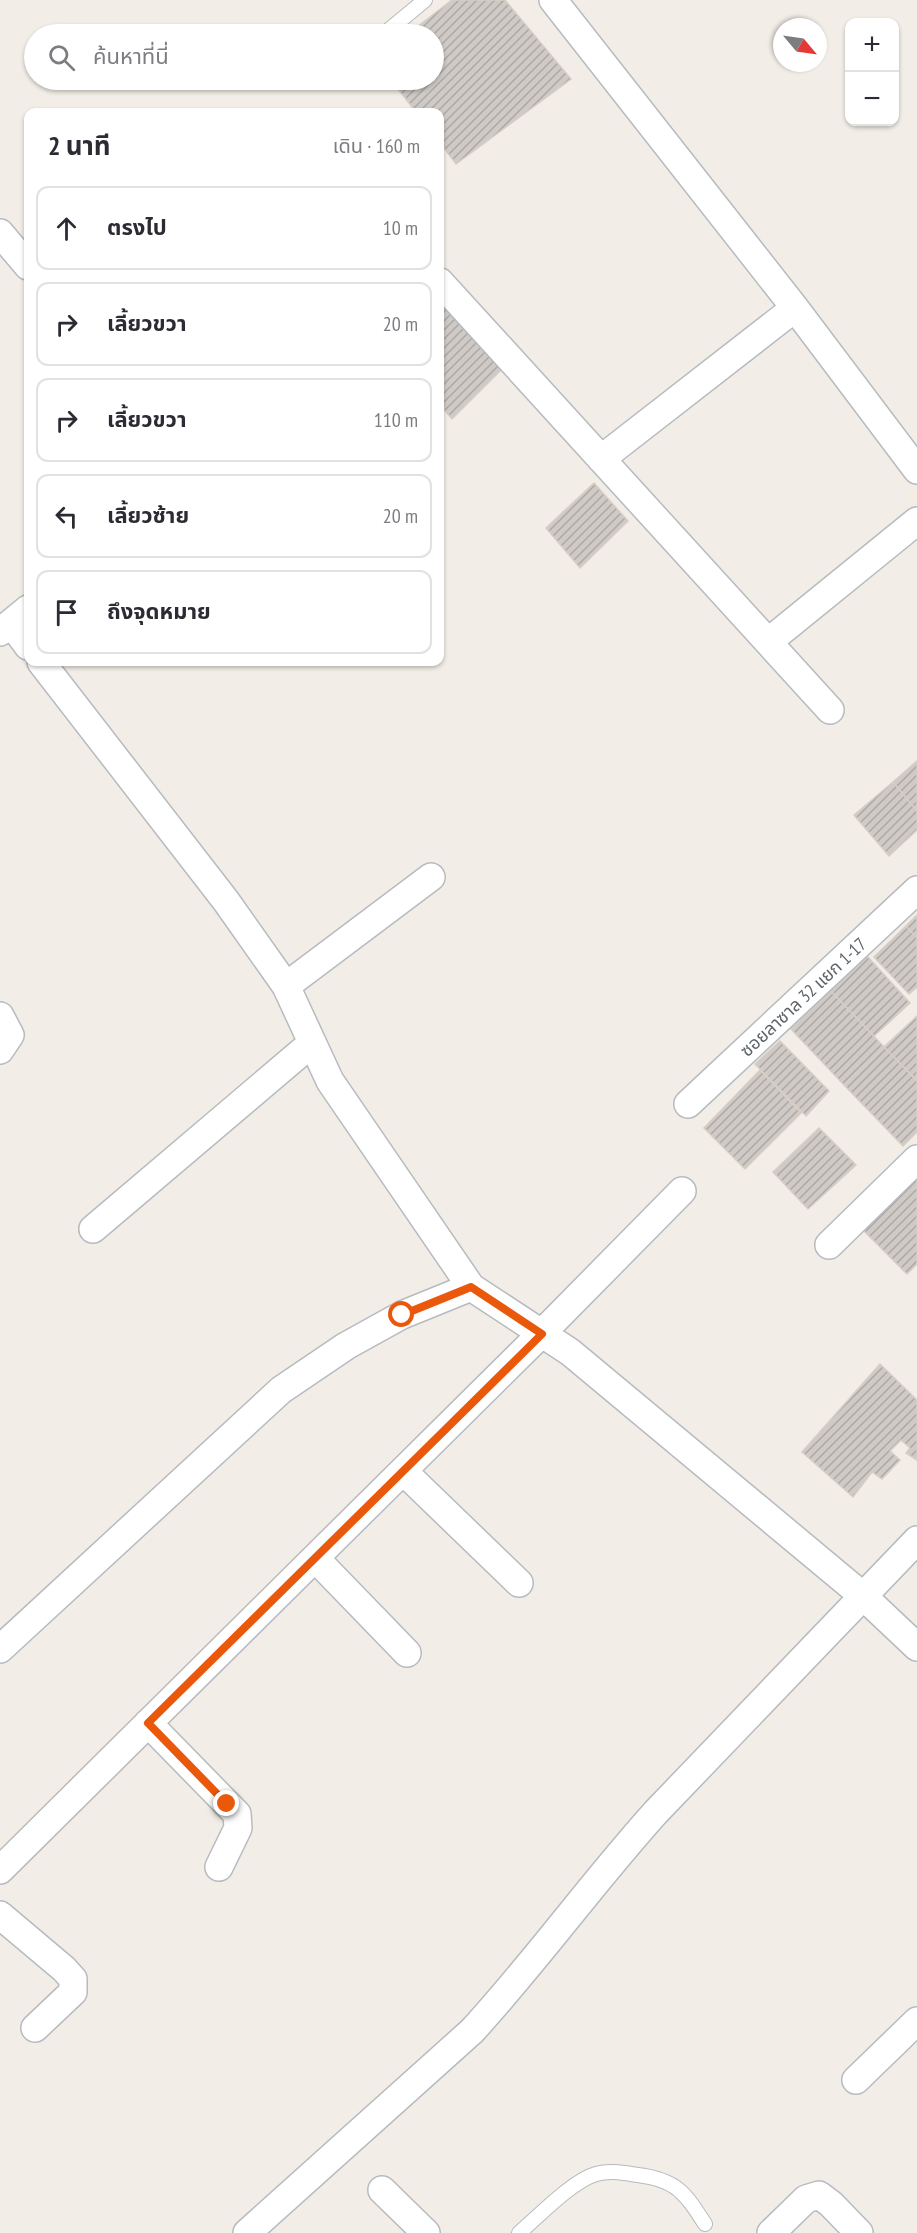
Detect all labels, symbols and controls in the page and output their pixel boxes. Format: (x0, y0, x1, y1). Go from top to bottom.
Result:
north arrow (773, 18, 827, 72)
map controls (845, 18, 899, 126)
button: + (845, 18, 899, 72)
search box (24, 24, 444, 90)
icon: search (45, 41, 78, 74)
text: ค้นหาที่นี่ (93, 42, 169, 70)
button: − (845, 72, 899, 126)
text: 2 นาที (48, 129, 111, 162)
text: เดิน · 160 m (333, 133, 420, 159)
icon: ahead (50, 212, 83, 245)
text: ตรงไป (107, 213, 167, 241)
text: 10 m (383, 215, 418, 241)
icon: right (50, 308, 83, 341)
text: เลี้ยวขวา (107, 309, 187, 337)
text: 20 m (383, 311, 418, 337)
icon: right (50, 404, 83, 437)
text: เลี้ยวขวา (107, 405, 187, 433)
text: 110 m (374, 407, 418, 433)
icon: left (50, 500, 83, 533)
text: เลี้ยวซ้าย (107, 501, 189, 529)
text: 20 m (383, 503, 418, 529)
icon: arrive (50, 596, 83, 629)
text: ถึงจุดหมาย (107, 597, 211, 625)
street label: ซอยลาซาล 32 แยก 1-17 (735, 932, 871, 1062)
route start (388, 1301, 414, 1327)
route end (213, 1790, 239, 1816)

